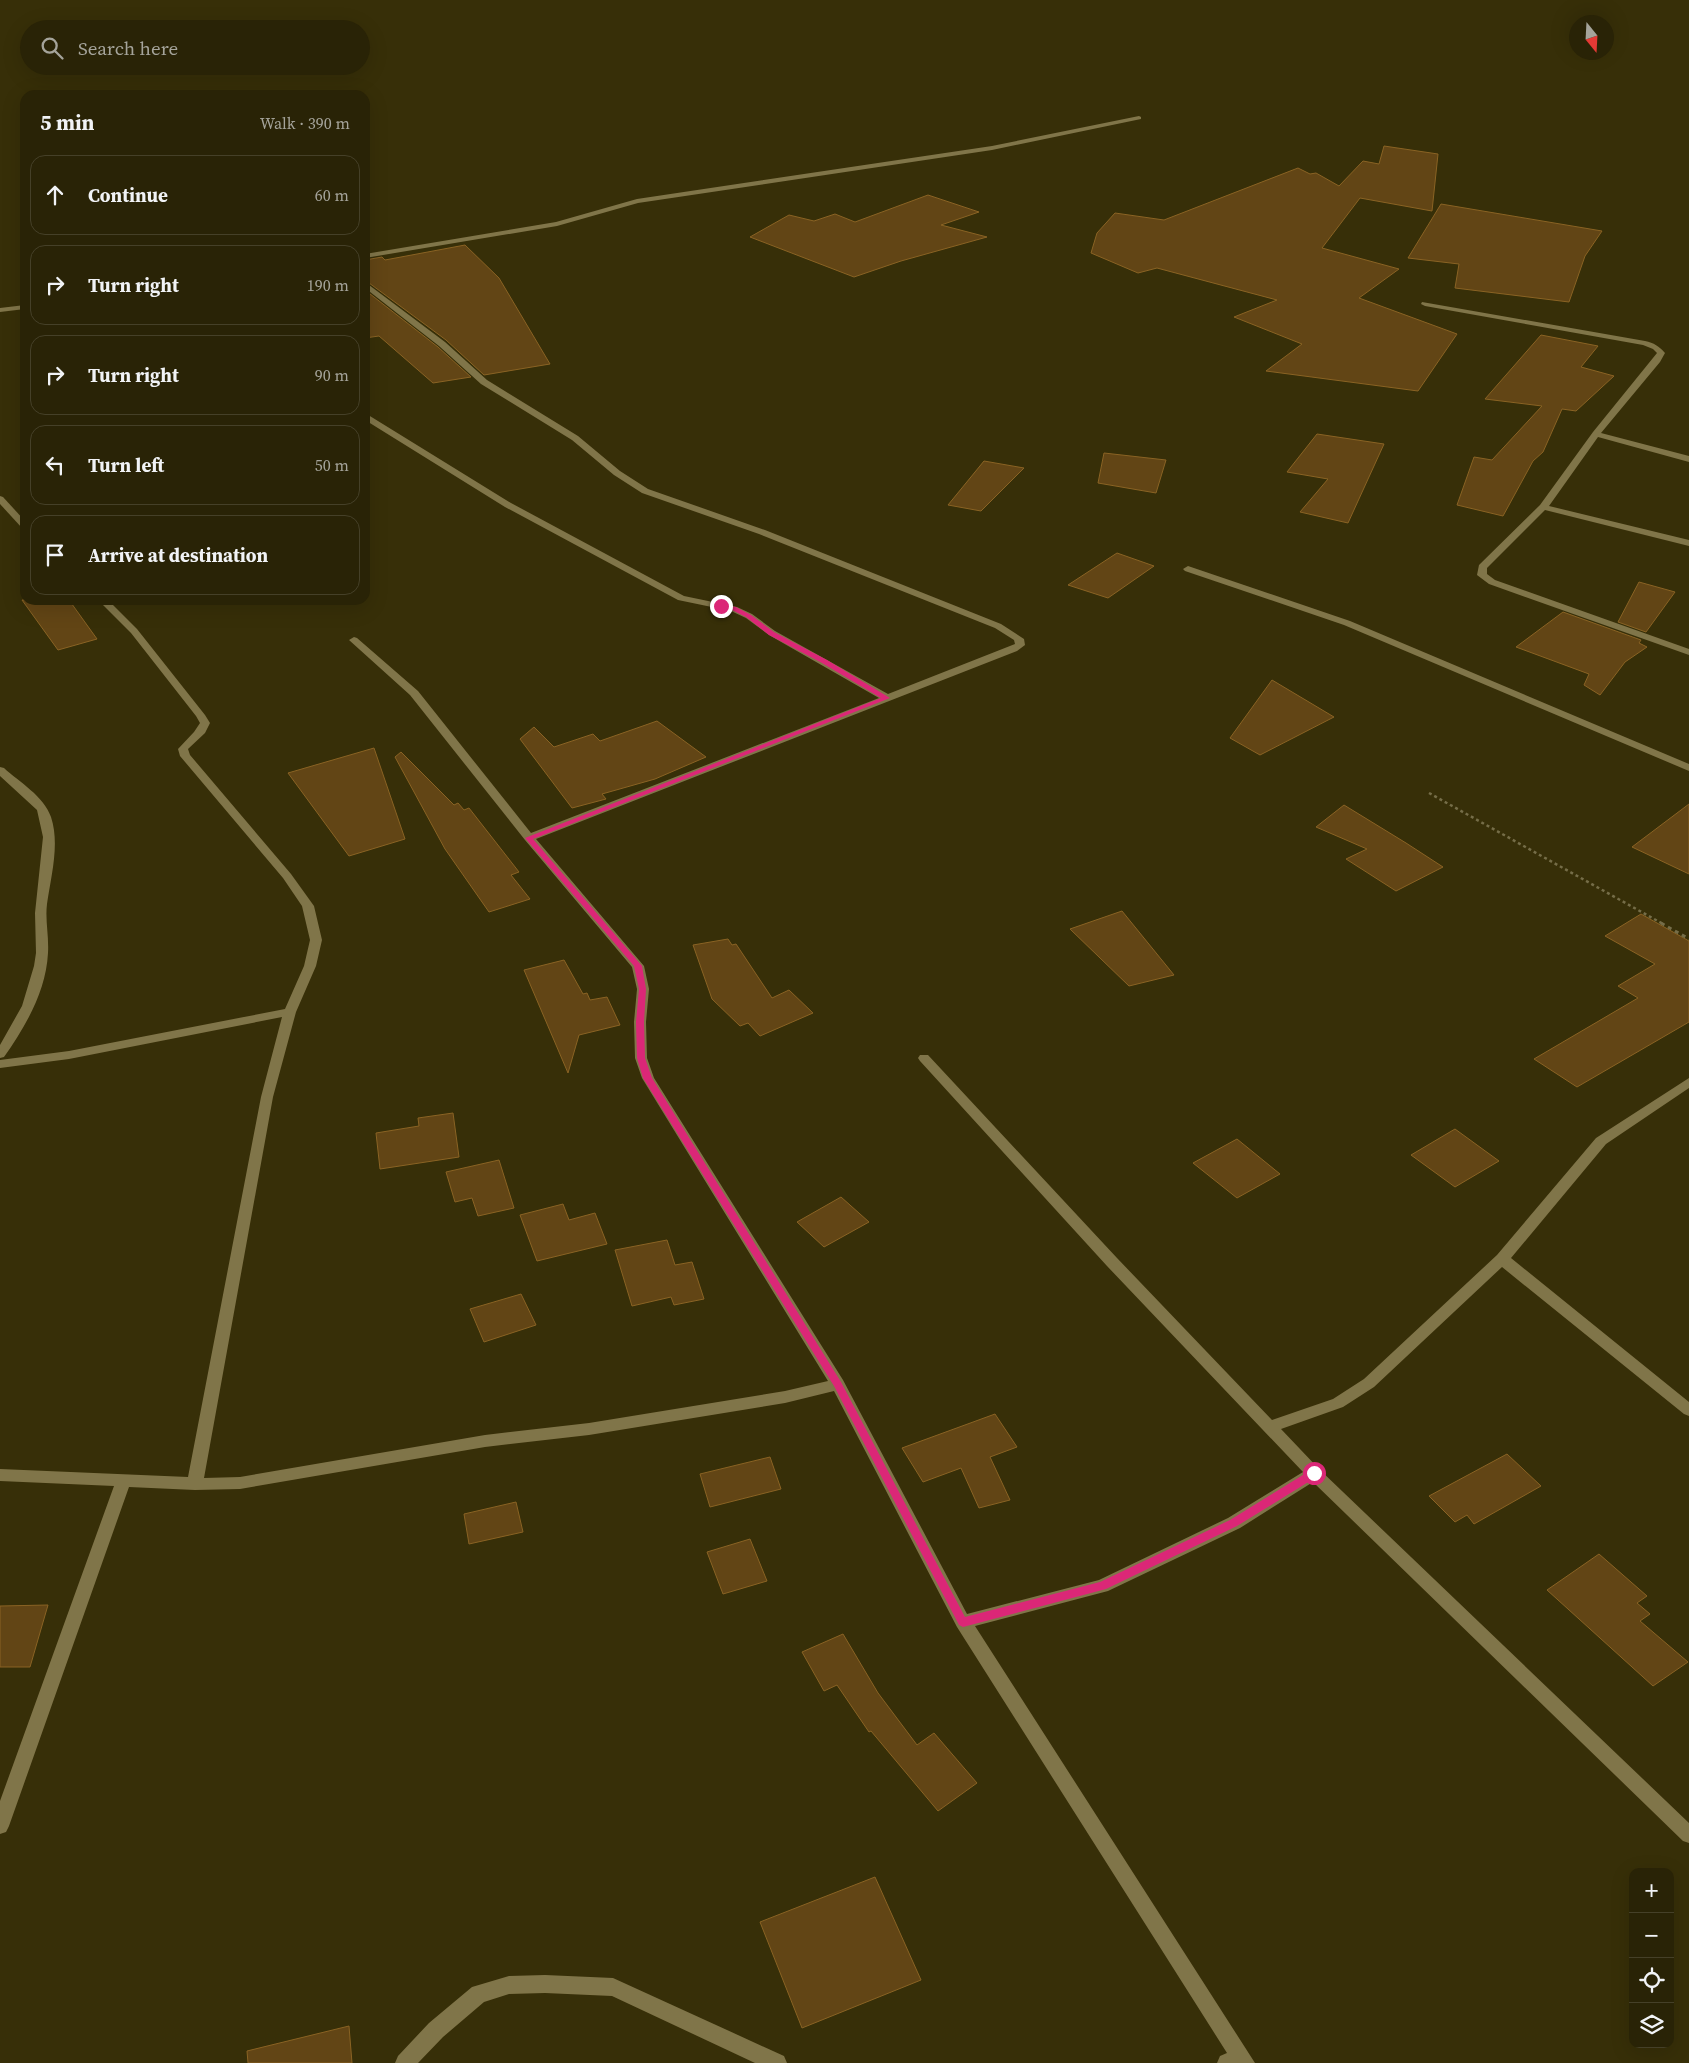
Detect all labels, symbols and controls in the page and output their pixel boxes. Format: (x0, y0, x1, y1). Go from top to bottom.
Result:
north arrow (1569, 15, 1614, 60)
search box (20, 20, 370, 75)
icon: search (38, 34, 66, 62)
text: Search here (78, 35, 178, 61)
text: 5 min (40, 108, 95, 137)
text: Walk · 390 m (260, 112, 350, 134)
icon: ahead (41, 181, 69, 209)
text: Continue (88, 182, 168, 208)
text: 60 m (315, 184, 349, 206)
icon: right (41, 271, 69, 299)
text: Turn right (88, 272, 179, 298)
text: 190 m (307, 274, 349, 296)
icon: right (41, 361, 69, 389)
text: Turn right (88, 362, 179, 388)
text: 90 m (315, 364, 349, 386)
icon: left (41, 451, 69, 479)
text: Turn left (88, 452, 164, 478)
text: 50 m (315, 454, 349, 476)
icon: arrive (41, 541, 69, 569)
text: Arrive at destination (88, 542, 268, 568)
route end (710, 595, 733, 618)
route start (1303, 1462, 1326, 1485)
map controls (1629, 1868, 1674, 2048)
button: + (1629, 1868, 1674, 1913)
button: − (1629, 1913, 1674, 1958)
button: locate (1629, 1958, 1674, 2003)
button: layers (1629, 2003, 1674, 2048)

